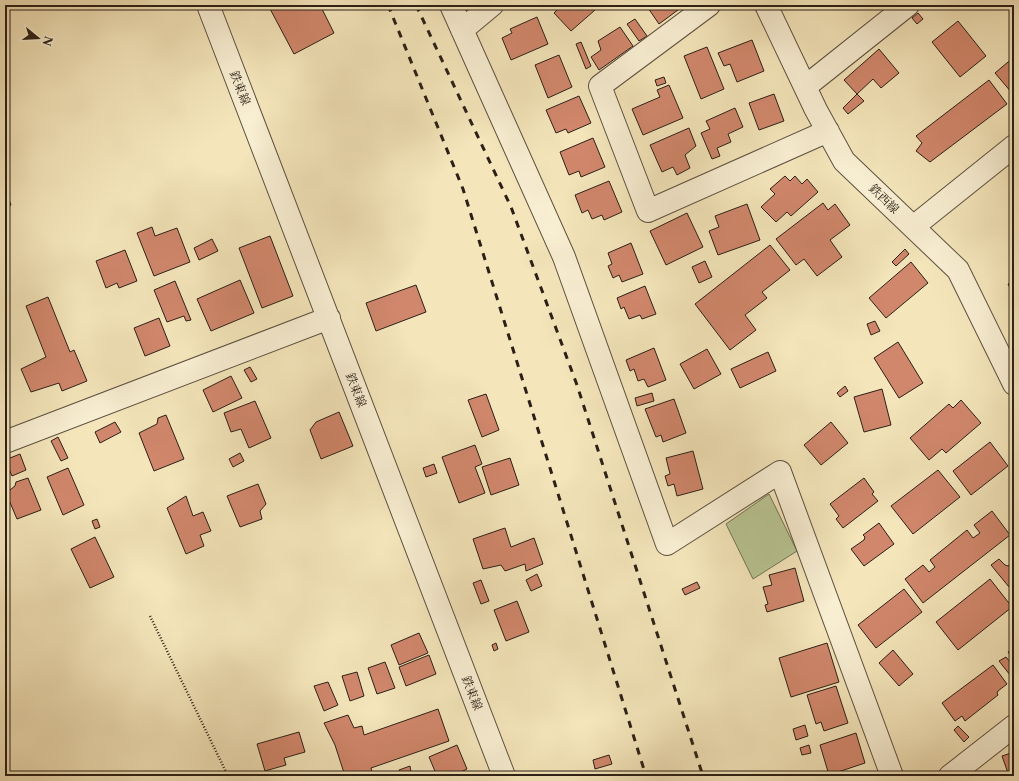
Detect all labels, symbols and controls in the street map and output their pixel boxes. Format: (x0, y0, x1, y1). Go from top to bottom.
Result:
north arrow (18, 18, 58, 58)
text: N (39, 34, 56, 48)
street label: 鉄東線 (227, 67, 254, 107)
street label: 鉄西線 (865, 180, 903, 217)
street label: 鉄東線 (343, 369, 370, 409)
street label: 鉄東線 (459, 672, 486, 712)

